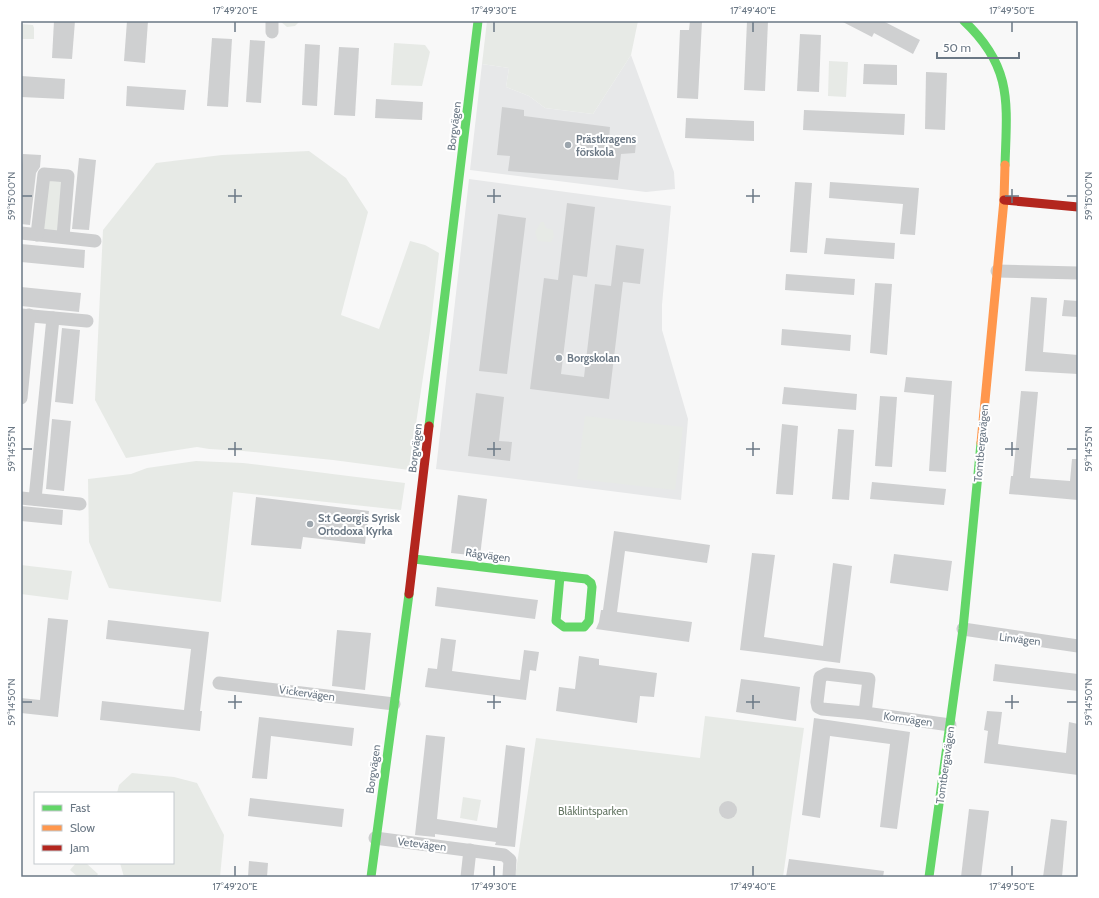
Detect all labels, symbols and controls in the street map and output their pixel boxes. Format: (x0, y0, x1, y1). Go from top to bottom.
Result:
text: 17°49'20"E (212, 4, 258, 17)
text: 17°49'30"E (471, 4, 517, 17)
text: 17°49'40"E (730, 4, 776, 17)
text: 17°49'50"E (989, 4, 1035, 17)
scale bar (937, 34, 1019, 60)
text: 50 m (943, 40, 971, 55)
street label: Borgvägen (444, 101, 464, 151)
place label: Prästkragens förskola (576, 132, 637, 159)
marker: Prästkragens förskola (563, 140, 573, 150)
text: 59°15'00"N (5, 172, 18, 220)
text: 59°15'00"N (1082, 172, 1095, 220)
place label: Borgskolan (567, 351, 620, 365)
marker: Borgskolan (554, 353, 564, 363)
street label: Tomtbergavägen (971, 404, 991, 482)
street label: Borgvägen (405, 423, 425, 473)
text: 59°14'55"N (5, 426, 18, 472)
text: 59°14'55"N (1082, 426, 1095, 472)
place label: S:t Georgis Syrisk Ortodoxa Kyrka (318, 511, 400, 538)
marker: S:t Georgis Syrisk Ortodoxa Kyrka (305, 519, 315, 529)
street label: Rågvägen (465, 545, 511, 565)
street label: Linvägen (998, 630, 1042, 648)
text: 59°14'50"N (5, 678, 18, 726)
text: 59°14'50"N (1082, 678, 1095, 726)
street label: Vickervägen (278, 682, 336, 704)
street label: Kornvägen (883, 709, 933, 729)
street label: Tomtbergavägen (933, 725, 957, 805)
street label: Borgvägen (363, 744, 383, 794)
legend (34, 792, 174, 864)
text: Fast (70, 800, 90, 815)
park label: Blåklintsparken (558, 804, 628, 818)
text: Slow (70, 820, 95, 835)
street label: Vetevägen (397, 834, 447, 854)
text: Jam (69, 840, 89, 855)
text: 17°49'20"E (212, 880, 258, 893)
text: 17°49'30"E (471, 880, 517, 893)
text: 17°49'40"E (730, 880, 776, 893)
text: 17°49'50"E (989, 880, 1035, 893)

